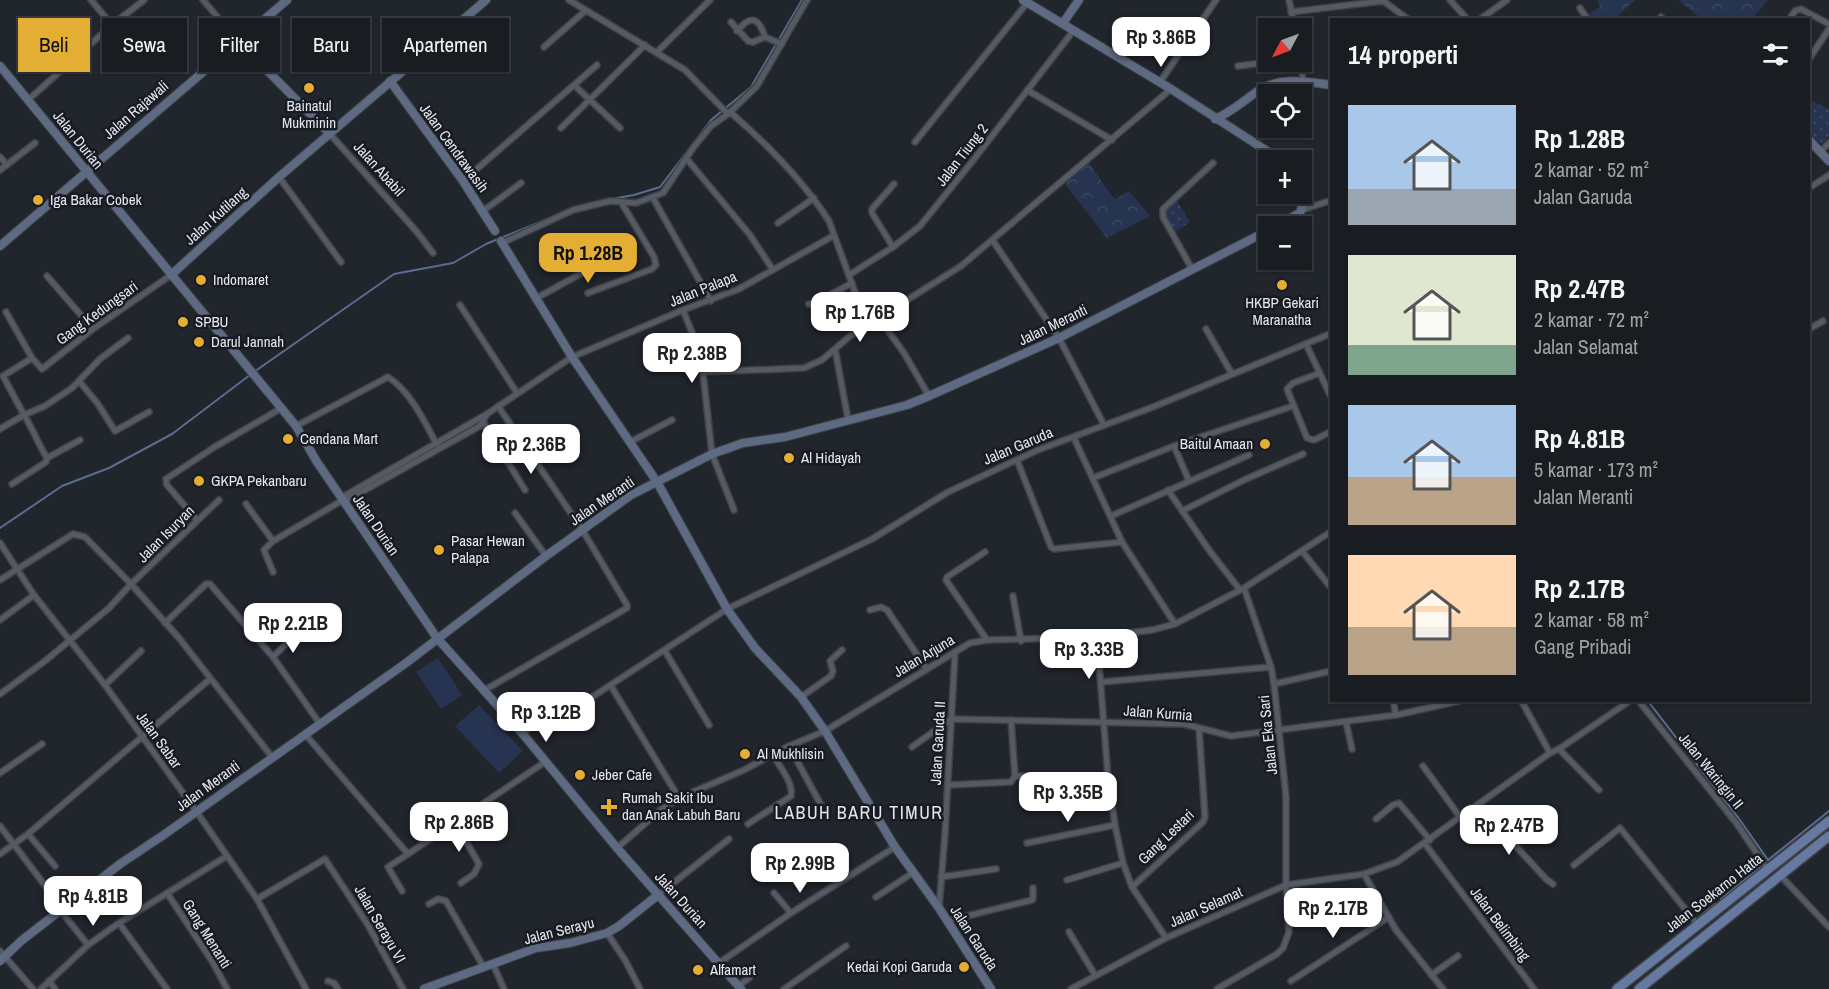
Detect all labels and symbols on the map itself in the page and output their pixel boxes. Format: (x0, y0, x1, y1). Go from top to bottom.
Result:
pin: Rp 3.86B (1099, 17, 1223, 68)
north arrow (1258, 18, 1312, 72)
street label: Jalan Rajawali (99, 75, 173, 144)
marker: Bainatul Mukminin (302, 81, 316, 95)
place label: Bainatul Mukminin (282, 95, 336, 133)
street label: Jalan Cendrawasih (415, 99, 494, 196)
street label: Jalan Durian (48, 106, 108, 173)
street label: Jalan Tiung 2 (931, 119, 993, 190)
street label: Jalan Ababil (349, 137, 410, 201)
street label: Jalan Kutilang (180, 182, 252, 250)
place label: Iga Bakar Cobek (50, 189, 142, 210)
marker: Iga Bakar Cobek (31, 193, 45, 207)
pin: Rp 1.28B (526, 233, 650, 284)
street label: Jalan Palapa (666, 265, 740, 312)
place label: Indomaret (213, 269, 269, 290)
marker: Indomaret (194, 273, 208, 287)
street label: Gang Kedungsari (52, 276, 142, 349)
marker: HKBP Gekari Maranatha (1275, 278, 1289, 292)
pin: Rp 1.76B (798, 292, 922, 343)
place label: HKBP Gekari Maranatha (1245, 292, 1319, 330)
street label: Jalan Meranti (1015, 299, 1091, 350)
place label: SPBU (195, 311, 229, 332)
marker: SPBU (176, 315, 190, 329)
place label: Darul Jannah (211, 331, 284, 352)
pin: Rp 2.38B (630, 333, 754, 384)
marker: Darul Jannah (192, 335, 206, 349)
street label: Jalan Garuda (980, 421, 1056, 470)
pin: Rp 2.36B (469, 424, 593, 475)
place label: Cendana Mart (300, 428, 379, 449)
marker: Cendana Mart (281, 432, 295, 446)
place label: Baitul Amaan (1180, 433, 1253, 454)
marker: Baitul Amaan (1258, 437, 1272, 451)
place label: Al Hidayah (800, 447, 861, 468)
marker: Al Hidayah (782, 451, 796, 465)
place label: GKPA Pekanbaru (211, 470, 307, 491)
street label: Jalan Meranti (565, 471, 638, 530)
marker: GKPA Pekanbaru (192, 474, 206, 488)
street label: Jalan Durian (348, 490, 405, 560)
street label: Jalan Isuryan (132, 500, 199, 567)
place label: Pasar Hewan Palapa (451, 530, 525, 568)
marker: Pasar Hewan Palapa (432, 543, 446, 557)
pin: Rp 2.21B (231, 603, 355, 654)
street label: Jalan Arjuna (889, 629, 958, 682)
pin: Rp 3.33B (1027, 629, 1151, 680)
pin: Rp 3.12B (484, 692, 608, 743)
street label: Jalan Eka Sari (1253, 694, 1282, 776)
street label: Jalan Garuda II (925, 700, 950, 786)
street label: Jalan Kurnia (1123, 700, 1193, 725)
street label: Jalan Sabar (132, 707, 187, 772)
street label: Jalan Waringin II (1674, 728, 1749, 813)
place label: Al Mukhlisin (756, 743, 824, 764)
marker: Al Mukhlisin (738, 747, 752, 761)
street label: Jalan Meranti (171, 755, 244, 816)
place label: Jeber Cafe (592, 764, 652, 785)
marker: Jeber Cafe (573, 768, 587, 782)
pin: Rp 3.35B (1006, 772, 1130, 823)
place label: Rumah Sakit Ibu dan Anak Labuh Baru (622, 787, 740, 825)
marker: Rumah Sakit Ibu dan Anak Labuh Baru (600, 798, 618, 816)
district label: LABUH BARU TIMUR (775, 800, 943, 825)
pin: Rp 2.86B (397, 802, 521, 853)
street label: Gang Lestari (1133, 804, 1199, 869)
pin: Rp 2.47B (1447, 805, 1571, 856)
pin: Rp 2.99B (738, 843, 862, 894)
street label: Jalan Soekarno Hatta (1661, 848, 1767, 937)
street label: Jalan Durian (650, 867, 713, 933)
pin: Rp 4.81B (31, 876, 155, 927)
street label: Jalan Serayu VI (350, 881, 411, 967)
street label: Jalan Selamat (1166, 881, 1246, 932)
street label: Jalan Belimbing (1465, 882, 1535, 965)
pin: Rp 2.17B (1271, 888, 1395, 939)
street label: Gang Menanti (178, 895, 237, 972)
street label: Jalan Garuda (945, 901, 1003, 975)
street label: Jalan Serayu (522, 912, 596, 949)
place label: Kedai Kopi Garuda (847, 956, 952, 977)
place label: Alfamart (709, 959, 756, 980)
marker: Kedai Kopi Garuda (957, 960, 971, 974)
marker: Alfamart (691, 963, 705, 977)

